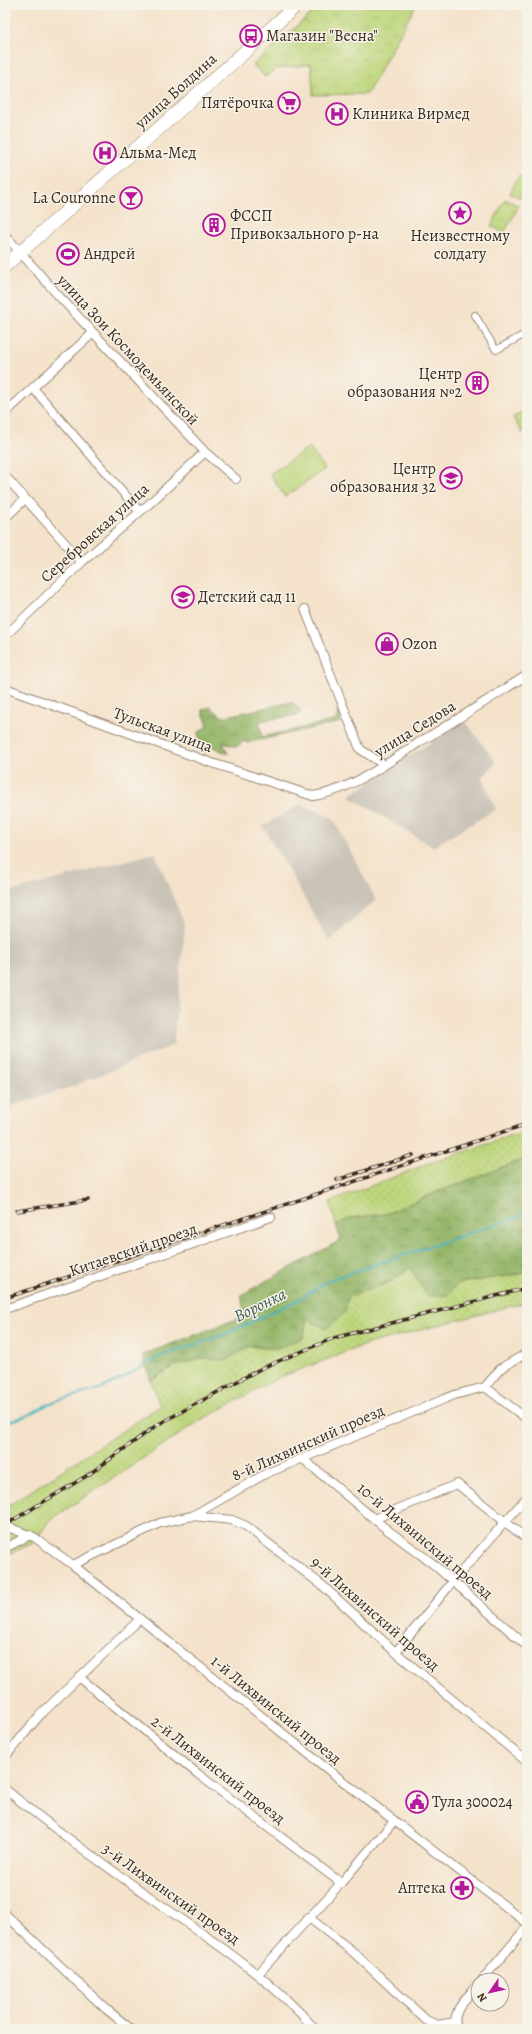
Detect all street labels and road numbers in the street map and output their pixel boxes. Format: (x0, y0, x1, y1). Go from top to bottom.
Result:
street label: улица Болдина (129, 48, 222, 134)
street label: улица Зои Космодемьянской (51, 269, 204, 430)
street label: Серебровская улица (36, 478, 155, 588)
street label: улица Седова (369, 695, 460, 763)
street label: Тульская улица (110, 702, 216, 758)
street label: Китаевский проезд (66, 1218, 200, 1282)
street label: 8-й Лихвинский проезд (228, 1399, 388, 1487)
street label: 10-й Лихвинский проезд (352, 1478, 498, 1605)
street label: 9-й Лихвинский проезд (306, 1552, 444, 1676)
street label: 1-й Лихвинский проезд (206, 1650, 346, 1770)
street label: 2-й Лихвинский проезд (146, 1711, 290, 1829)
street label: 3-й Лихвинский проезд (98, 1838, 245, 1950)

